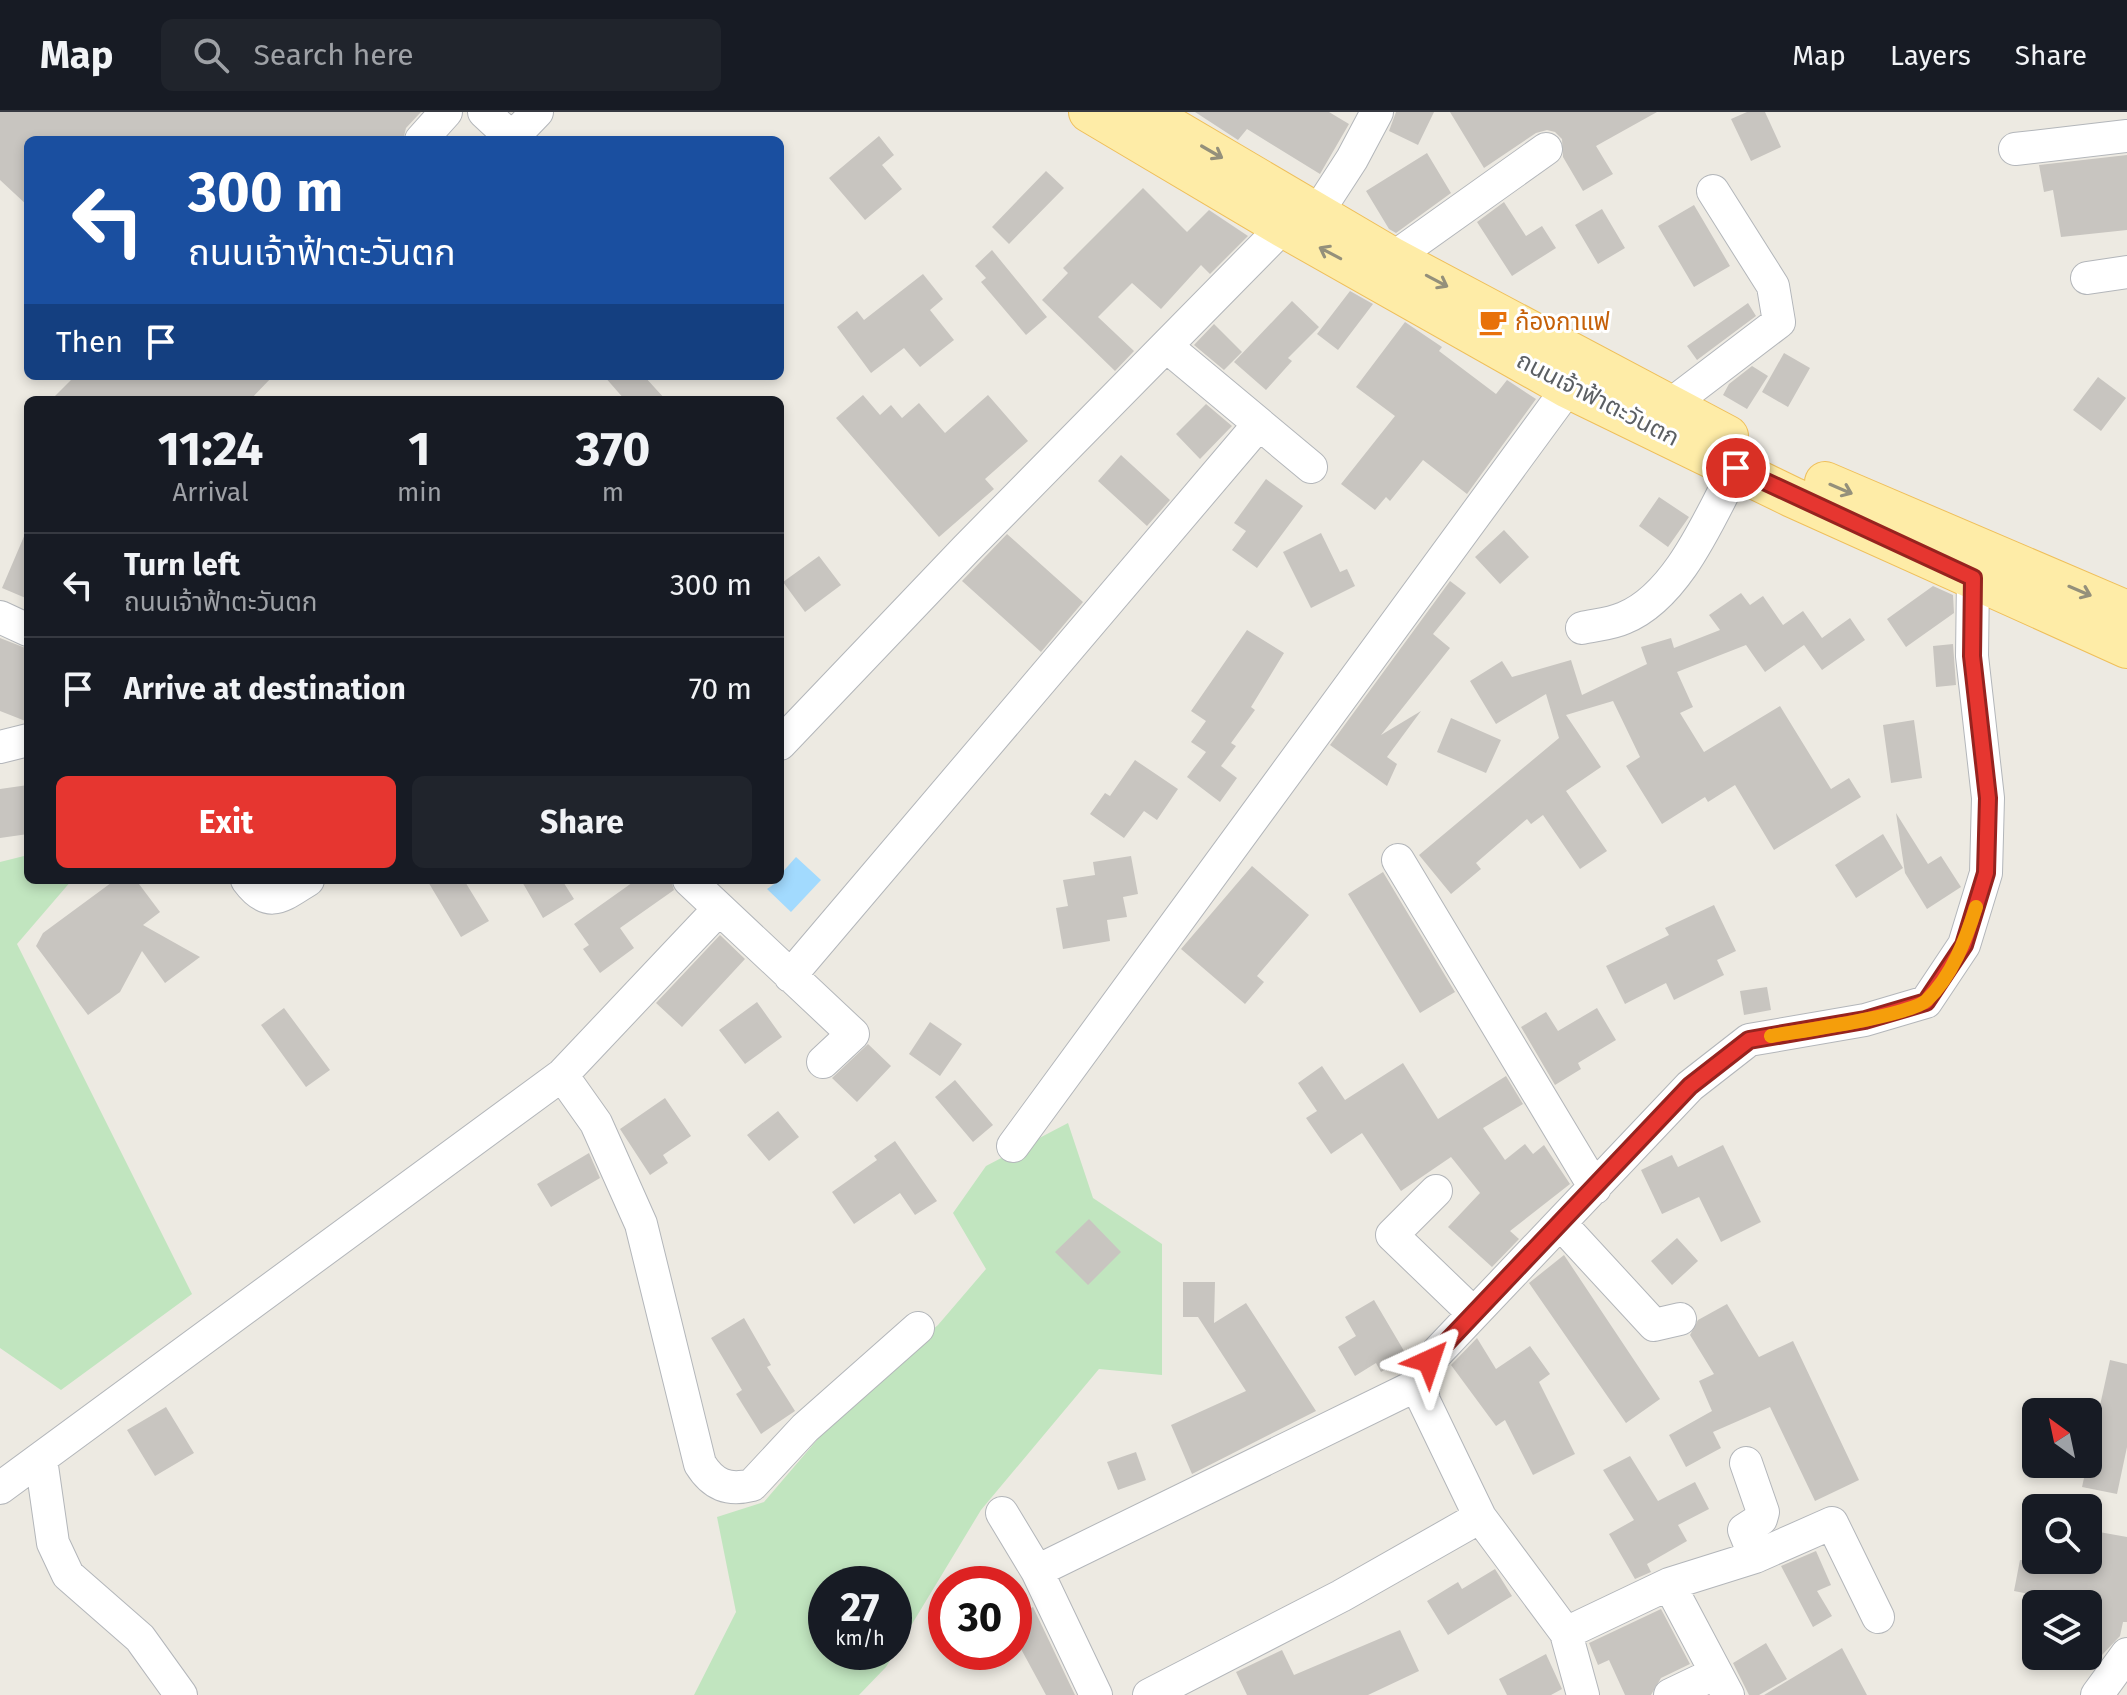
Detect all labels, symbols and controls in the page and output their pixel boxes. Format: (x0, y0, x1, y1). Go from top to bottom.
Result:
search box (161, 19, 721, 91)
text: Map (40, 32, 113, 78)
icon: search (189, 33, 233, 77)
text: Search here (253, 37, 414, 73)
text: Map (1792, 39, 1846, 72)
text: Layers (1890, 39, 1971, 72)
text: Share (2015, 39, 2087, 72)
one-way arrow (1200, 144, 1223, 160)
text: 300 m (188, 159, 343, 226)
icon: left (56, 168, 160, 272)
text: ถนนเจ้าฟ้าตะวันตก (188, 231, 456, 275)
one-way arrow (1318, 244, 1342, 260)
one-way arrow (1425, 274, 1449, 290)
cafe icon: ก้องกาแฟ (1478, 307, 1508, 337)
place label: ก้องกาแฟ (1515, 308, 1610, 336)
icon: arrive (139, 320, 183, 364)
text: Then (56, 324, 123, 360)
street label: ถนนเจ้าฟ้าตะวันตก (1512, 346, 1684, 452)
text: 11:24 (158, 420, 263, 478)
text: 1 (408, 420, 431, 478)
text: 370 (576, 420, 650, 478)
pin (1702, 434, 1770, 502)
icon: arrive (1714, 446, 1758, 490)
text: Arrival (172, 477, 249, 508)
text: min (397, 477, 442, 508)
text: m (602, 477, 624, 508)
one-way arrow (1828, 482, 1853, 497)
text: Turn left (124, 547, 240, 583)
icon: left (56, 563, 100, 607)
text: 300 m (670, 567, 752, 603)
one-way arrow (2067, 585, 2092, 599)
text: ถนนเจ้าฟ้าตะวันตก (124, 587, 317, 618)
icon: arrive (56, 667, 100, 711)
text: Arrive at destination (124, 671, 406, 707)
text: 70 m (689, 671, 752, 707)
button: Exit (56, 776, 396, 868)
button: Share (412, 776, 752, 868)
position arrow (1387, 1319, 1471, 1403)
north arrow (2022, 1398, 2102, 1478)
map controls (2022, 1398, 2102, 1670)
button: search (2022, 1494, 2102, 1574)
speed limit sign: 30 (928, 1566, 1032, 1670)
text: 27 (841, 1584, 880, 1632)
button: layers (2022, 1590, 2102, 1670)
text: km/h (835, 1626, 885, 1650)

